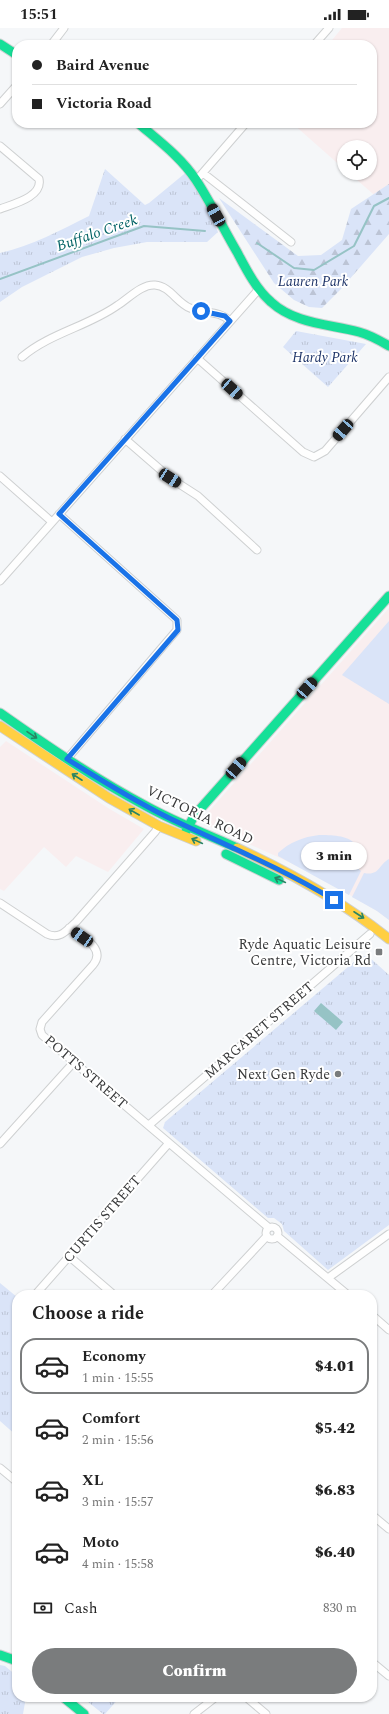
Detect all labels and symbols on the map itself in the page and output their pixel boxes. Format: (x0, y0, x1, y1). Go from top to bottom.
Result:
car (205, 202, 227, 228)
water label: Buffalo Creek (53, 208, 141, 258)
park label: Lauren Park (278, 271, 349, 292)
route start (192, 302, 210, 320)
park label: Hardy Park (292, 347, 358, 368)
car (219, 377, 245, 401)
car (331, 417, 355, 443)
car (157, 466, 183, 490)
car (295, 675, 319, 701)
one-way arrow (26, 731, 37, 739)
car (224, 755, 248, 781)
one-way arrow (71, 773, 82, 781)
street label: VICTORIA ROAD (143, 780, 257, 850)
one-way arrow (128, 807, 140, 815)
one-way arrow (192, 837, 204, 844)
callout: 3 min (301, 842, 367, 870)
one-way arrow (274, 876, 286, 883)
route end (325, 891, 343, 909)
one-way arrow (353, 911, 364, 919)
car (69, 925, 95, 949)
place label: Ryde Aquatic Leisure Centre, Victoria Rd (238, 934, 371, 971)
marker: Ryde Aquatic Leisure Centre, Victoria Rd (374, 947, 384, 957)
street label: MARGARET STREET (200, 976, 318, 1084)
street label: POTTS STREET (40, 1030, 132, 1114)
place label: Next Gen Ryde (237, 1064, 330, 1085)
marker: Next Gen Ryde (333, 1069, 343, 1079)
street label: CURTIS STREET (58, 1171, 146, 1267)

